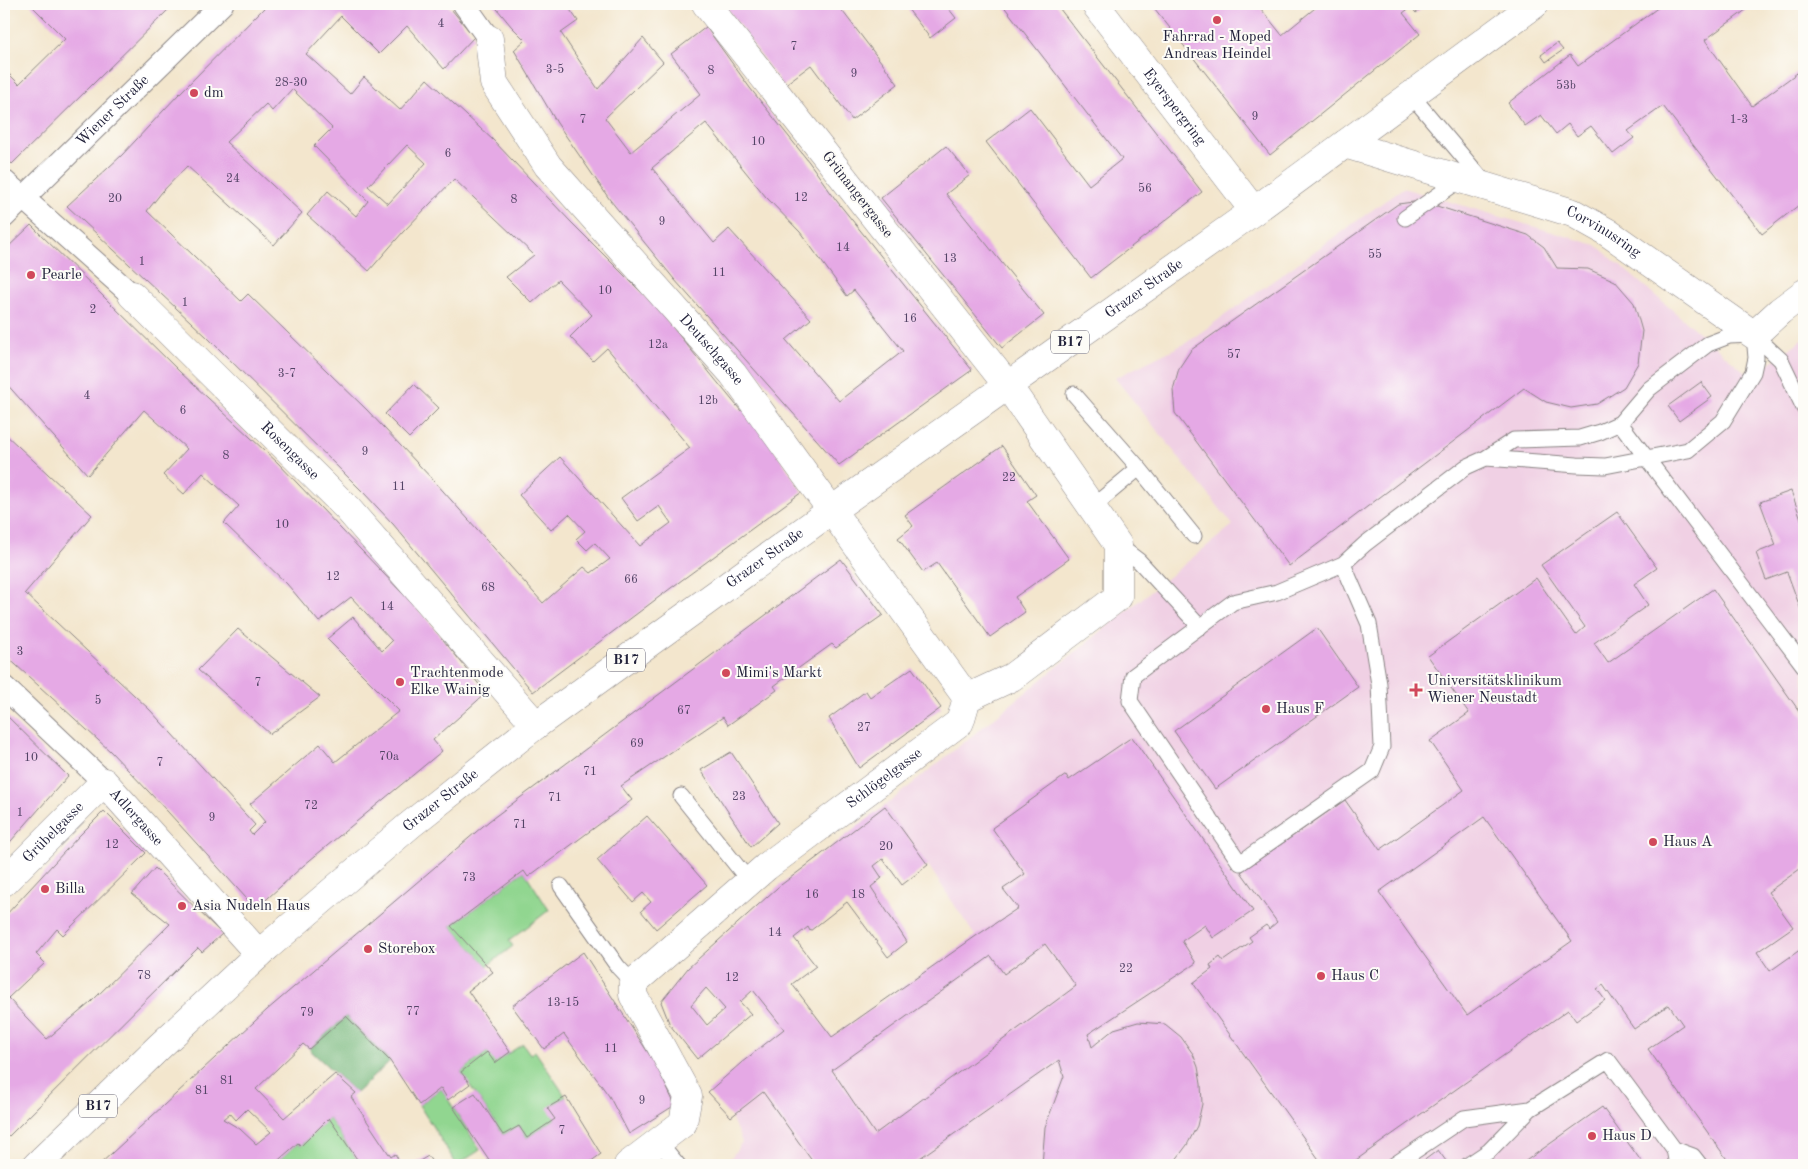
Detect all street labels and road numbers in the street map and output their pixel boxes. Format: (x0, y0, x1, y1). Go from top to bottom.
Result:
street label: Eyerspergring (1140, 66, 1208, 148)
street label: Wiener Straße (74, 72, 152, 149)
street label: Grünangergasse (819, 149, 895, 241)
street label: Corvinusring (1565, 204, 1643, 261)
street label: Grazer Straße (1102, 256, 1186, 321)
street label: Deutschgasse (676, 312, 746, 388)
road number: B17 (1051, 331, 1089, 354)
street label: Rosengasse (258, 419, 322, 483)
street label: Grazer Straße (724, 526, 807, 591)
road number: B17 (607, 648, 645, 672)
street label: Schlögelgasse (844, 745, 925, 811)
street label: Grazer Straße (400, 766, 481, 835)
street label: Adlergasse (106, 786, 166, 849)
street label: Grübelgasse (20, 799, 87, 866)
road number: B17 (79, 1094, 117, 1118)

